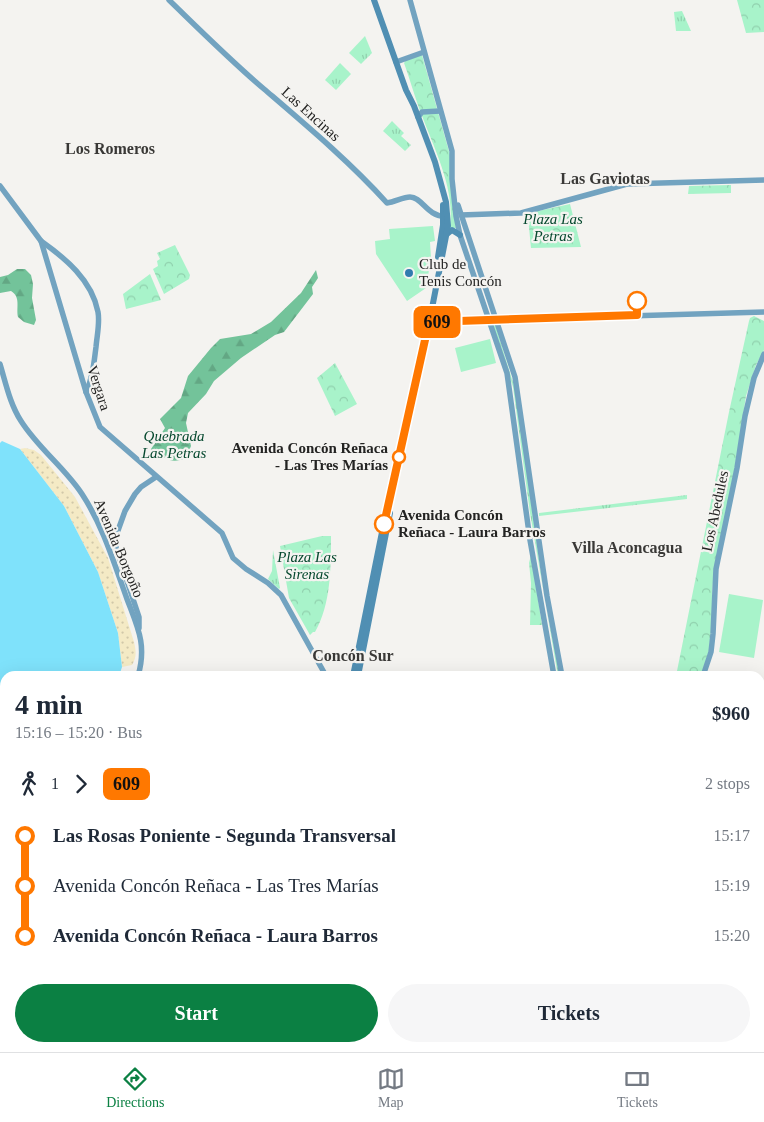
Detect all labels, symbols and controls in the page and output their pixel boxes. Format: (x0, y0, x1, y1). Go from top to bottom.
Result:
street label: Las Encinas (279, 84, 344, 144)
district label: Los Romeros (65, 140, 155, 157)
district label: Las Gaviotas (560, 170, 650, 187)
park label: Plaza Las Petras (522, 211, 583, 244)
place label: Club de Tenis Concón (419, 256, 502, 289)
marker: Club de Tenis Concón (403, 267, 415, 279)
unlabelled marker (627, 291, 647, 311)
line badge: 609 (408, 306, 466, 338)
text: 609 (424, 312, 451, 332)
street label: Vergara (84, 363, 114, 413)
park label: Quebrada Las Petras (141, 428, 206, 461)
place label: Avenida Concón Reñaca - Las Tres Marías (232, 440, 388, 473)
marker: Avenida Concón Reñaca - Las Tres Marías (392, 450, 406, 464)
street label: Los Abedules (699, 469, 731, 553)
street label: Avenida Borgoño (91, 496, 147, 600)
place label: Avenida Concón Reñaca - Laura Barros (398, 507, 546, 540)
marker: Avenida Concón Reñaca - Laura Barros (374, 514, 394, 534)
district label: Villa Aconcagua (572, 539, 682, 557)
park label: Plaza Las Sirenas (276, 549, 337, 582)
district label: Concón Sur (312, 647, 394, 664)
text: 4 min (15, 689, 83, 720)
text: $960 (712, 703, 750, 724)
text: 15:16 – 15:20 · Bus (15, 724, 142, 741)
icon: walk (15, 770, 43, 798)
icon: forward (67, 770, 95, 798)
text: 609 (113, 774, 140, 794)
text: 1 (51, 775, 59, 792)
text: 2 stops (705, 775, 750, 792)
text: Las Rosas Poniente - Segunda Transversal (53, 825, 396, 846)
text: 15:17 (714, 827, 750, 844)
text: Avenida Concón Reñaca - Las Tres Marías (53, 875, 379, 896)
text: 15:19 (714, 877, 750, 894)
text: Avenida Concón Reñaca - Laura Barros (53, 925, 378, 946)
text: 15:20 (714, 927, 750, 944)
button: Start (15, 984, 378, 1042)
button: Tickets (388, 984, 750, 1042)
tab: Directions (106, 1065, 164, 1111)
tab: Map (377, 1065, 405, 1111)
tab: Tickets (617, 1065, 658, 1111)

